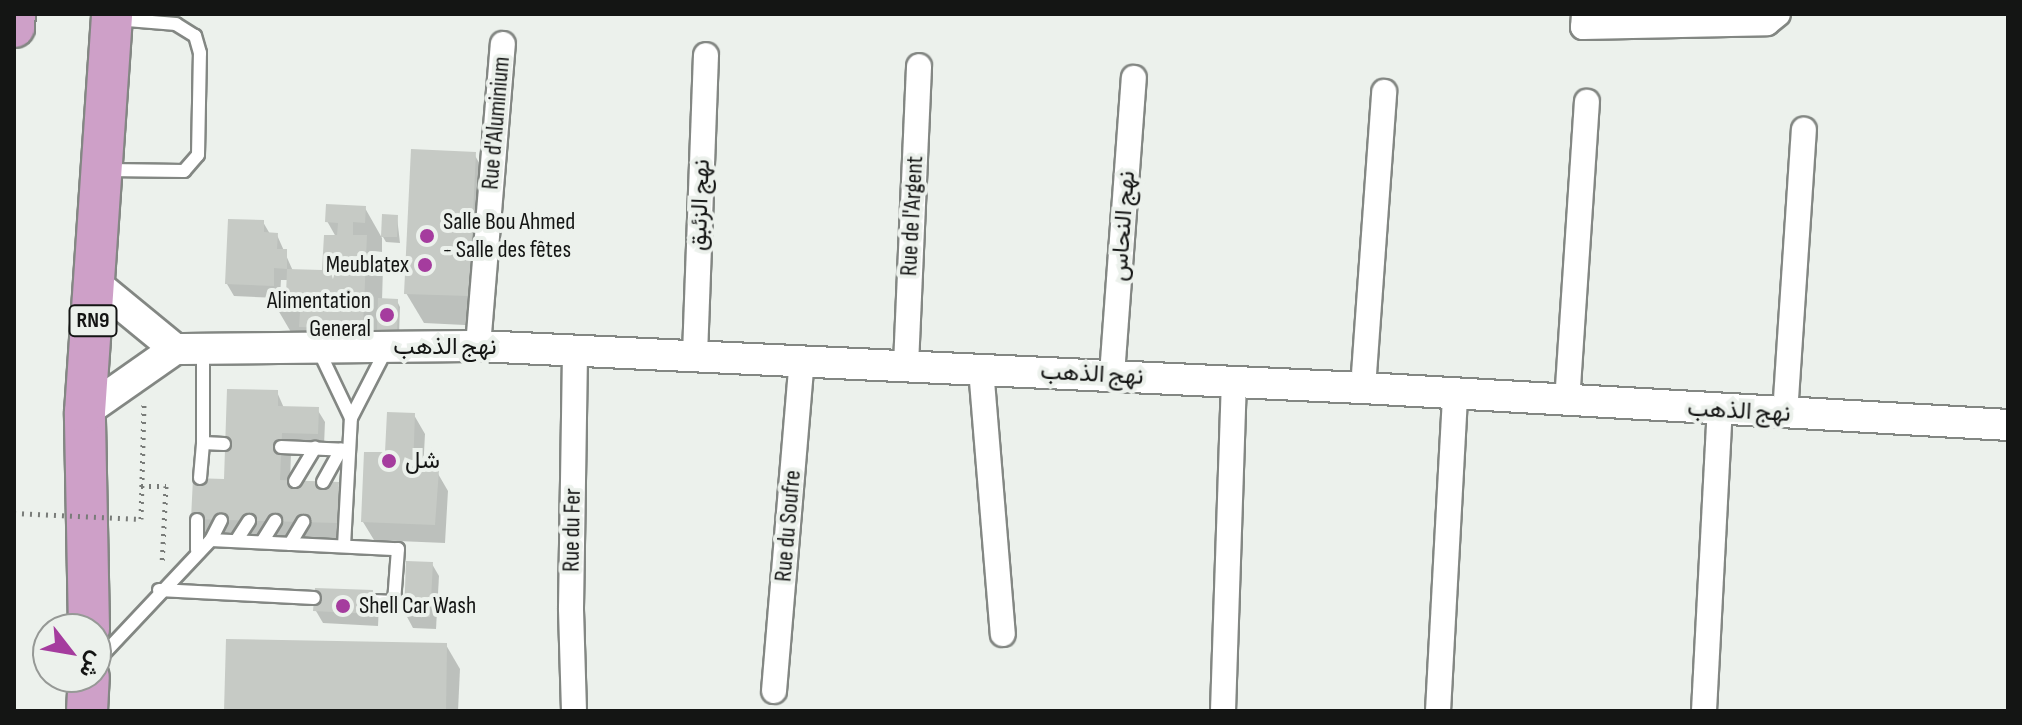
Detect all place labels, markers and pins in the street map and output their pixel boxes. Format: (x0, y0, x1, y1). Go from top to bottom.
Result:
place label: Salle Bou Ahmed - Salle des fêtes (443, 208, 575, 264)
marker: Salle Bou Ahmed - Salle des fêtes (418, 227, 436, 245)
place label: Meublatex (326, 251, 409, 279)
marker: Meublatex (416, 256, 434, 274)
place label: Alimentation General (267, 287, 371, 343)
marker: Alimentation General (378, 306, 396, 324)
place label: شل (405, 447, 440, 475)
marker: شل (380, 452, 398, 470)
place label: Shell Car Wash (359, 592, 476, 620)
marker: Shell Car Wash (334, 597, 352, 615)

